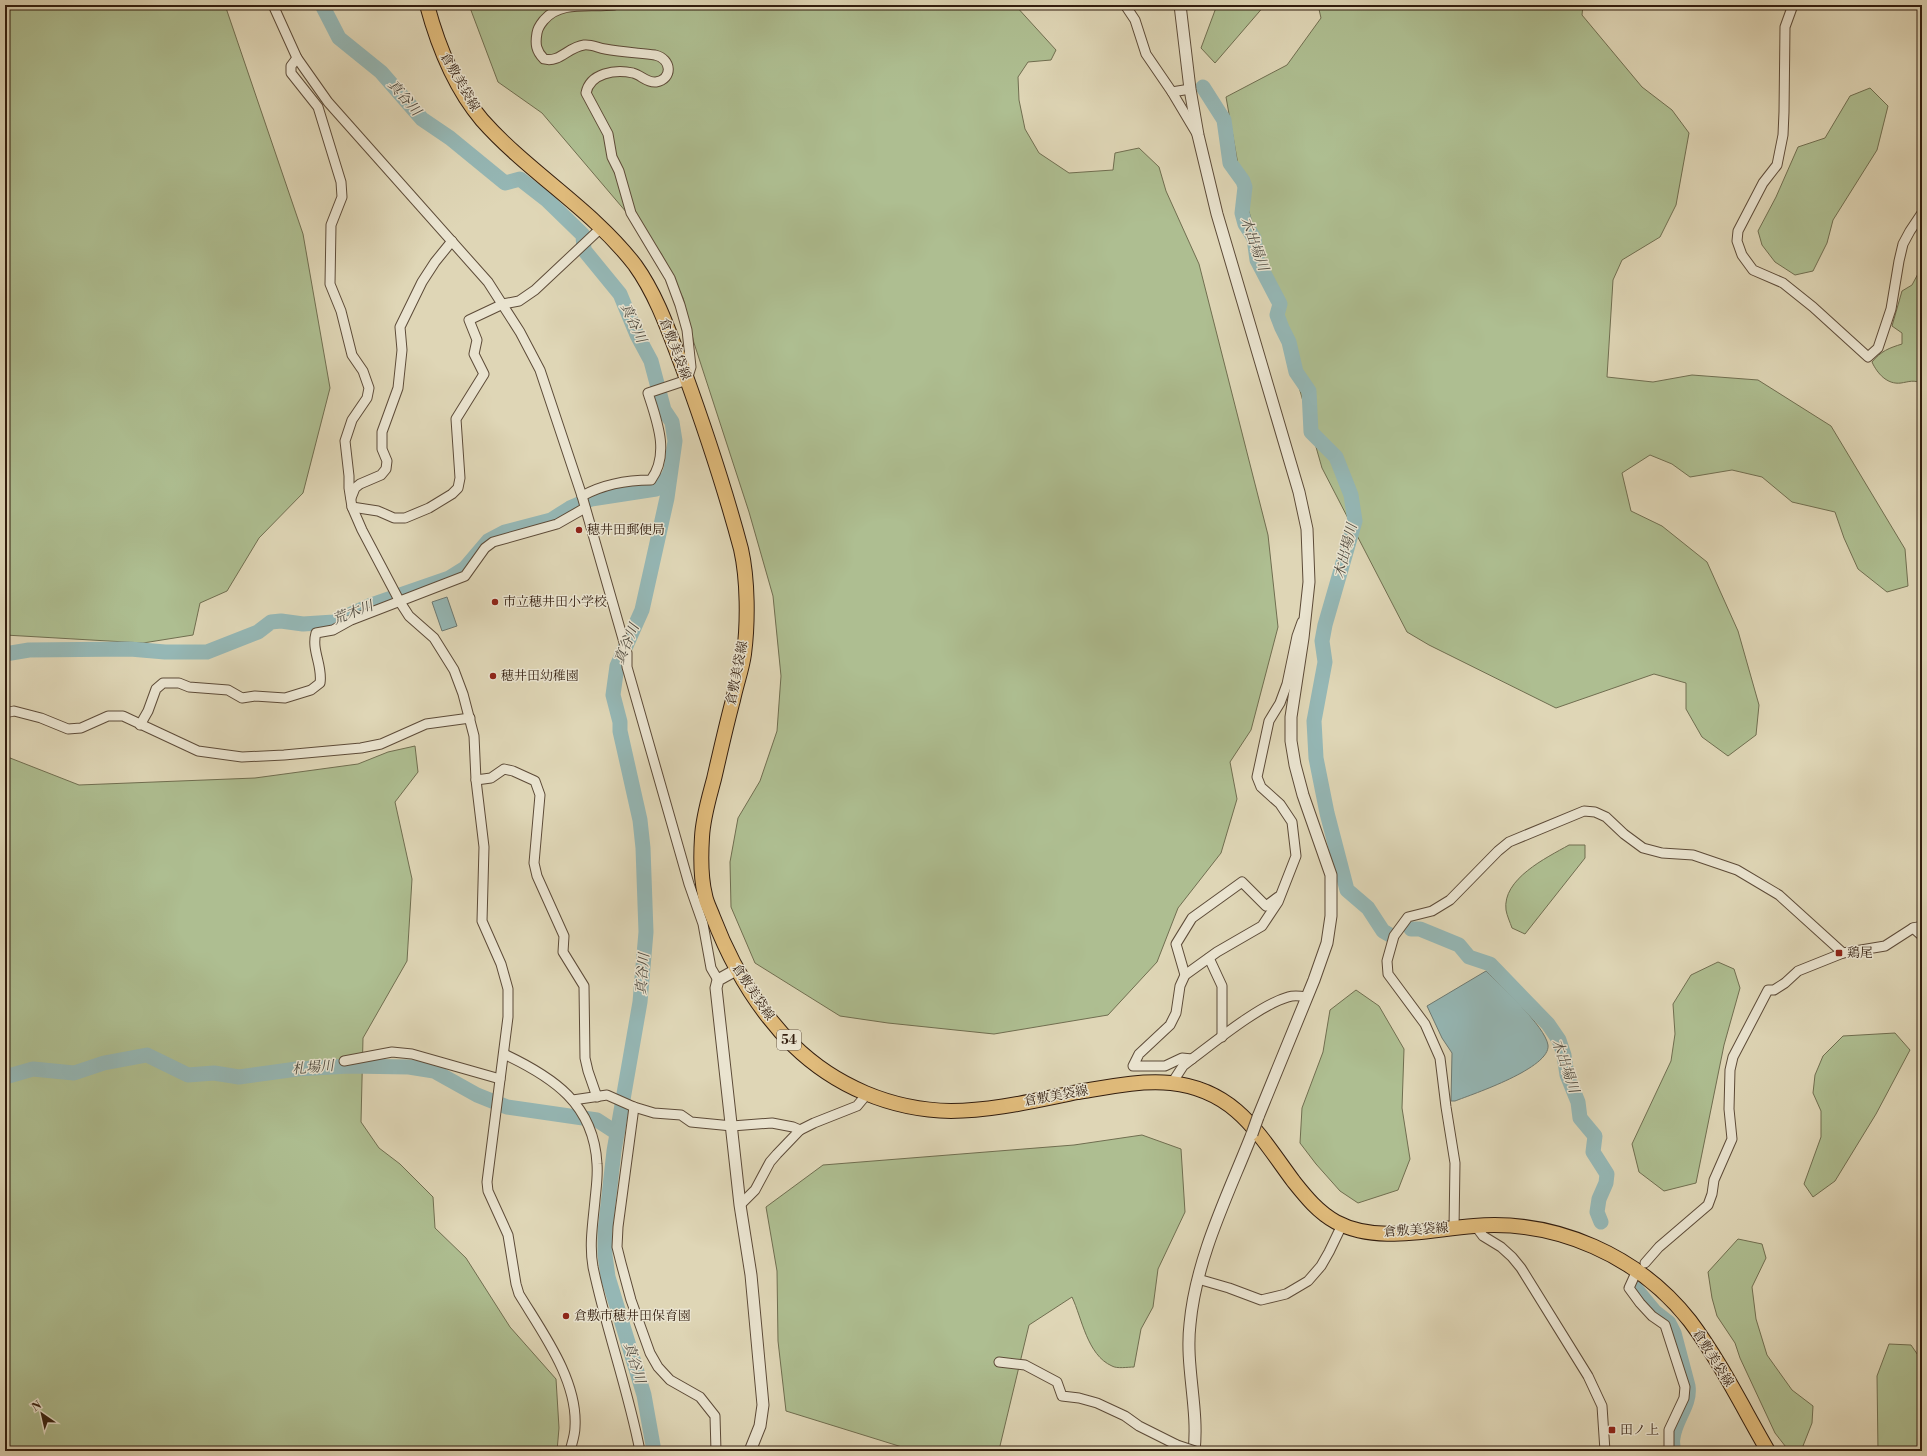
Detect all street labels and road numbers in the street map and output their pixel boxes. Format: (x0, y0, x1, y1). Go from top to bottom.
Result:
street label: 倉敷美袋線 (437, 50, 483, 114)
street label: 倉敷美袋線 (656, 316, 694, 382)
street label: 倉敷美袋線 (723, 640, 751, 706)
street label: 倉敷美袋線 (728, 961, 778, 1023)
road number: 54 (777, 1030, 801, 1050)
street label: 倉敷美袋線 (1023, 1082, 1089, 1110)
street label: 倉敷美袋線 (1383, 1220, 1449, 1240)
street label: 倉敷美袋線 (1689, 1326, 1737, 1390)

